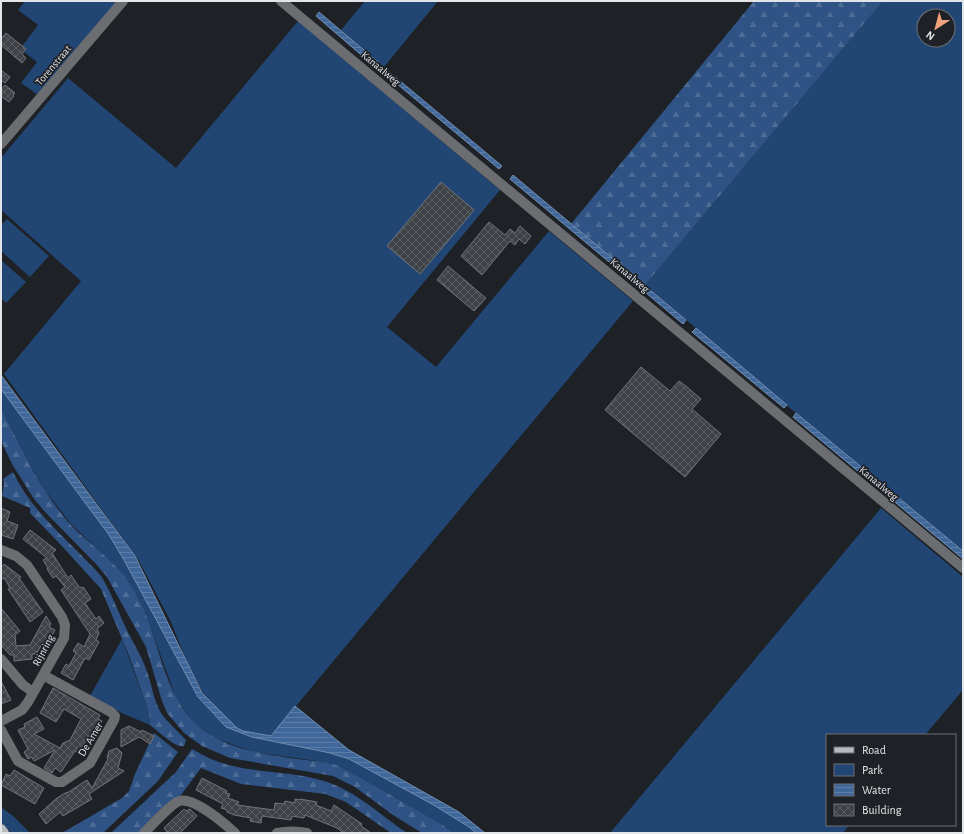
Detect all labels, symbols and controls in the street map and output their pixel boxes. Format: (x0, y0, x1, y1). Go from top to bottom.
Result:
north arrow (916, 8, 956, 48)
text: N (924, 29, 937, 42)
street label: Torenstraat (33, 43, 74, 88)
street label: Kanaalweg (359, 49, 403, 88)
street label: Kanaalweg (608, 256, 652, 295)
street label: Kanaalweg (857, 464, 901, 503)
street label: Rijnring (30, 632, 57, 668)
street label: De Amer (76, 720, 105, 758)
legend (826, 734, 956, 826)
text: Road (862, 744, 886, 756)
text: Park (862, 764, 883, 776)
text: Water (862, 784, 891, 796)
text: Building (862, 804, 902, 816)

